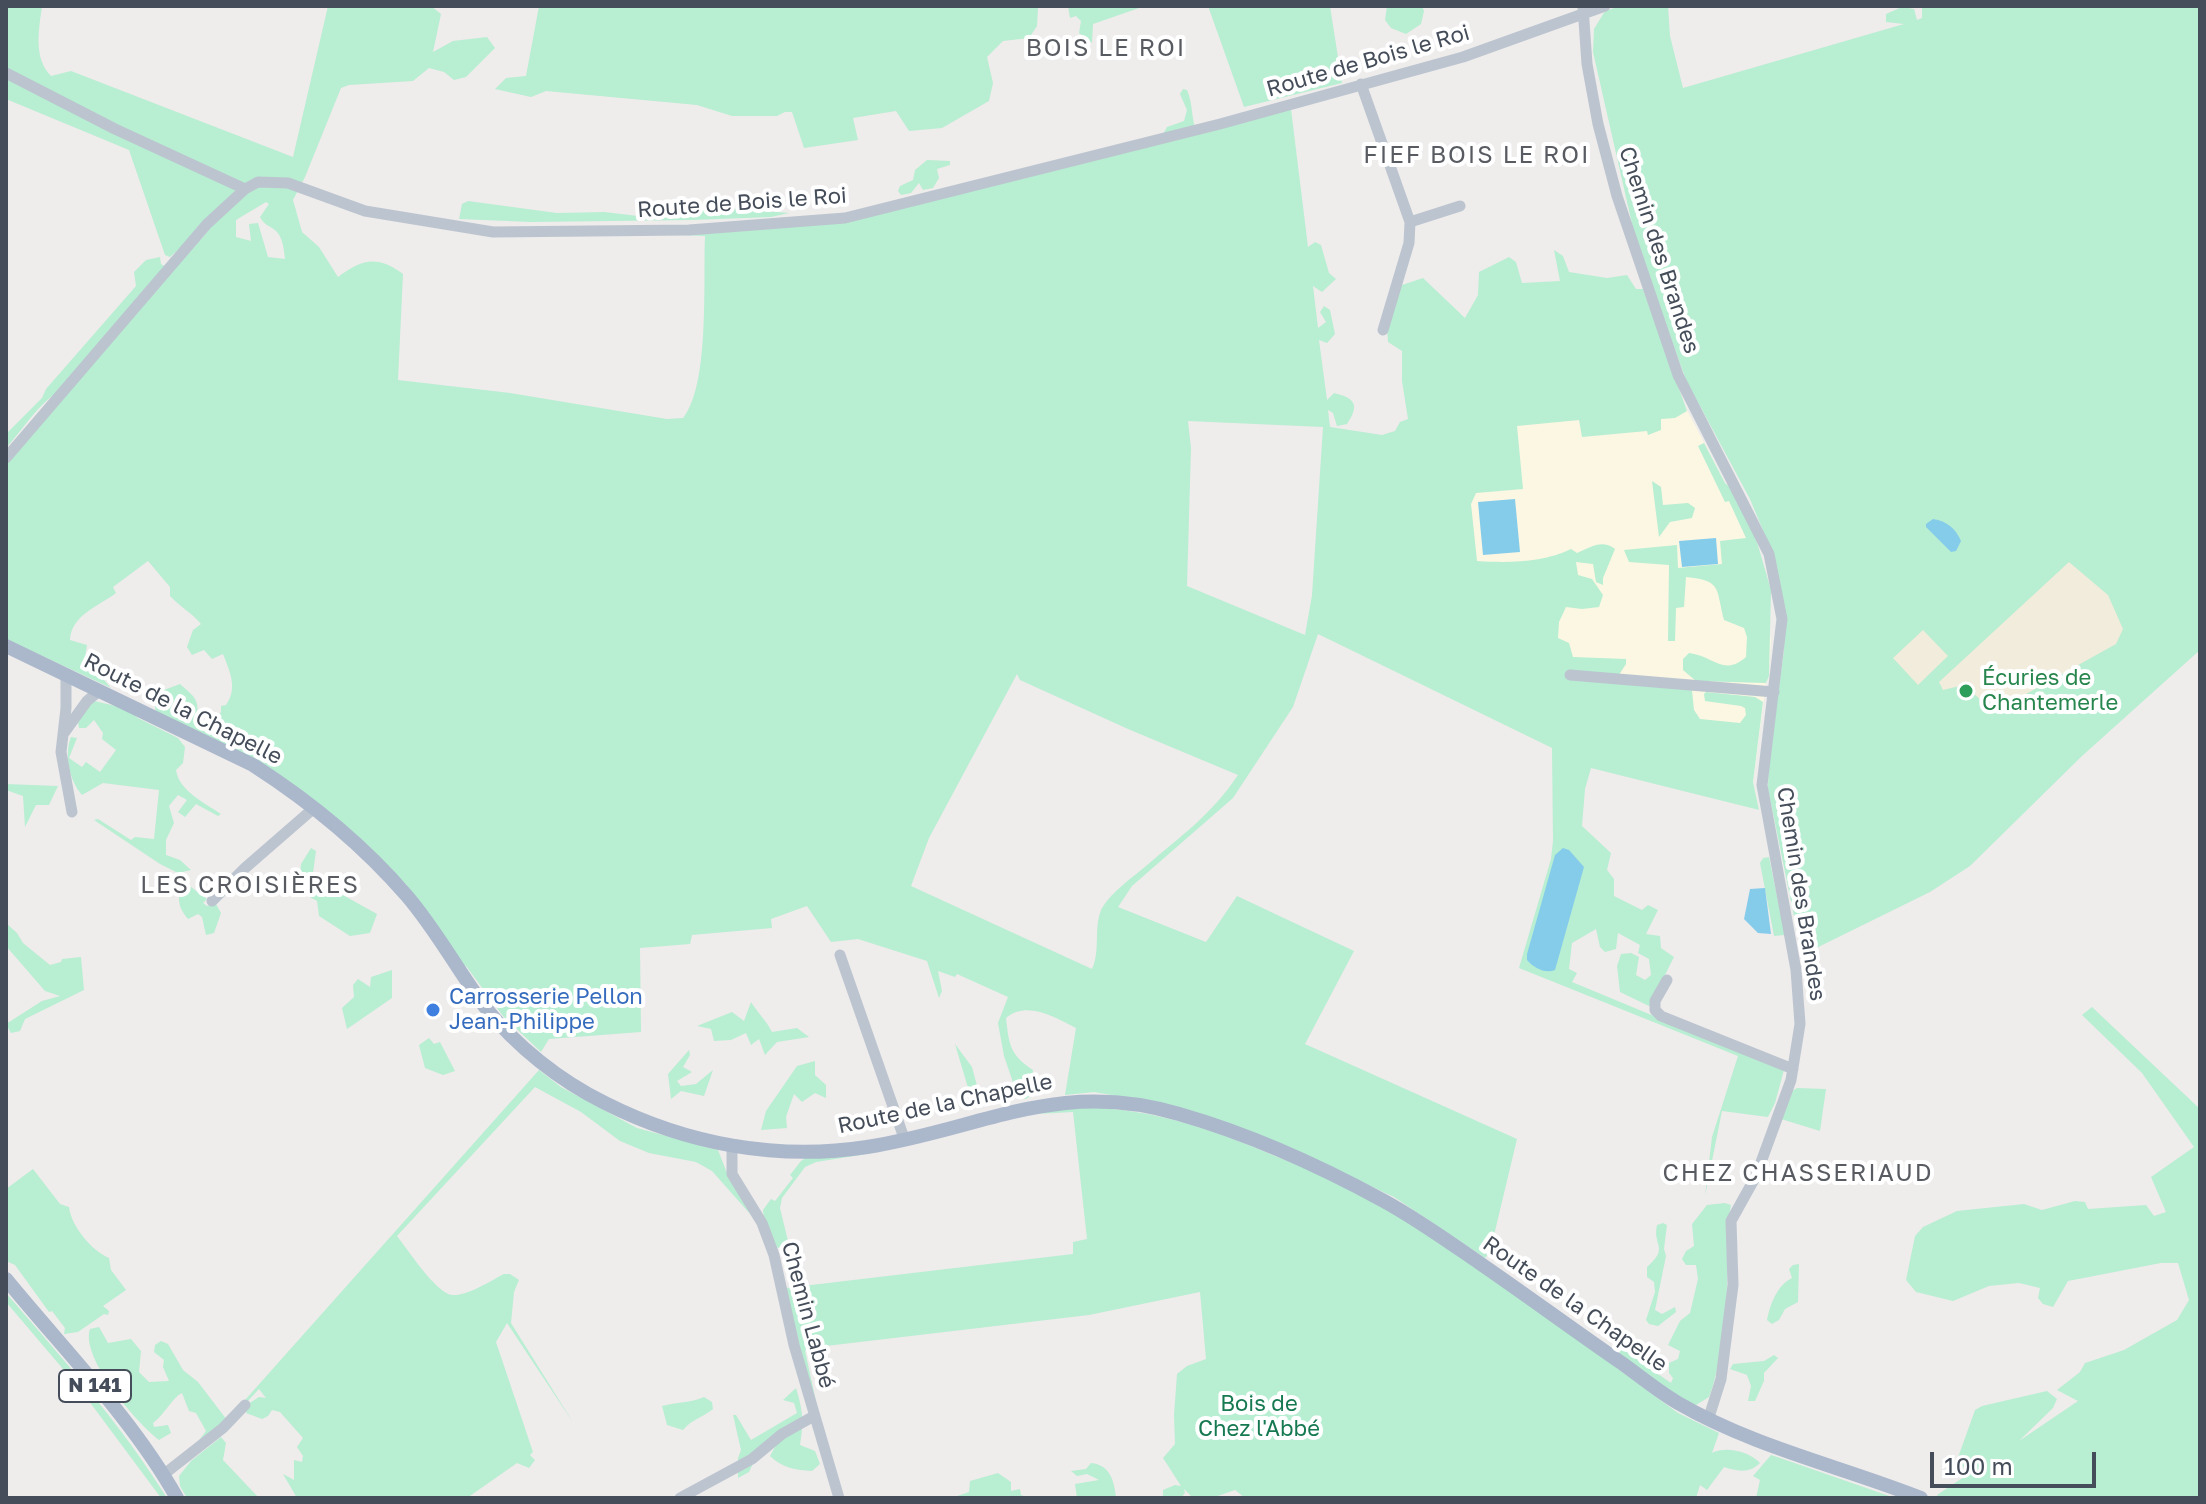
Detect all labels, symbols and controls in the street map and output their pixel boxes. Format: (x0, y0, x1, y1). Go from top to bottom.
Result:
street label: Route de Bois le Roi (1263, 19, 1473, 103)
district label: BOIS LE ROI (1026, 34, 1186, 62)
district label: FIEF BOIS LE ROI (1363, 141, 1591, 169)
street label: Chemin des Brandes (1613, 143, 1705, 357)
street label: Route de Bois le Roi (636, 183, 848, 223)
street label: Route de la Chapelle (79, 648, 287, 770)
place label: Écuries de Chantemerle (1982, 665, 2118, 716)
marker: Écuries de Chantemerle (1957, 682, 1975, 700)
street label: Chemin des Brandes (1771, 785, 1831, 1003)
district label: LES CROISIÈRES (140, 871, 360, 899)
place label: Carrosserie Pellon Jean-Philippe (449, 984, 643, 1036)
marker: Carrosserie Pellon Jean-Philippe (424, 1001, 442, 1019)
street label: Route de la Chapelle (835, 1068, 1055, 1140)
district label: CHEZ CHASSERIAUD (1663, 1159, 1933, 1187)
street label: Route de la Chapelle (1478, 1230, 1672, 1378)
street label: Chemin Labbé (776, 1239, 840, 1391)
road number: N 141 (59, 1370, 131, 1402)
park label: Bois de Chez l'Abbé (1198, 1391, 1320, 1442)
scale bar (1934, 1436, 2100, 1486)
text: 100 m (1944, 1451, 2013, 1480)

